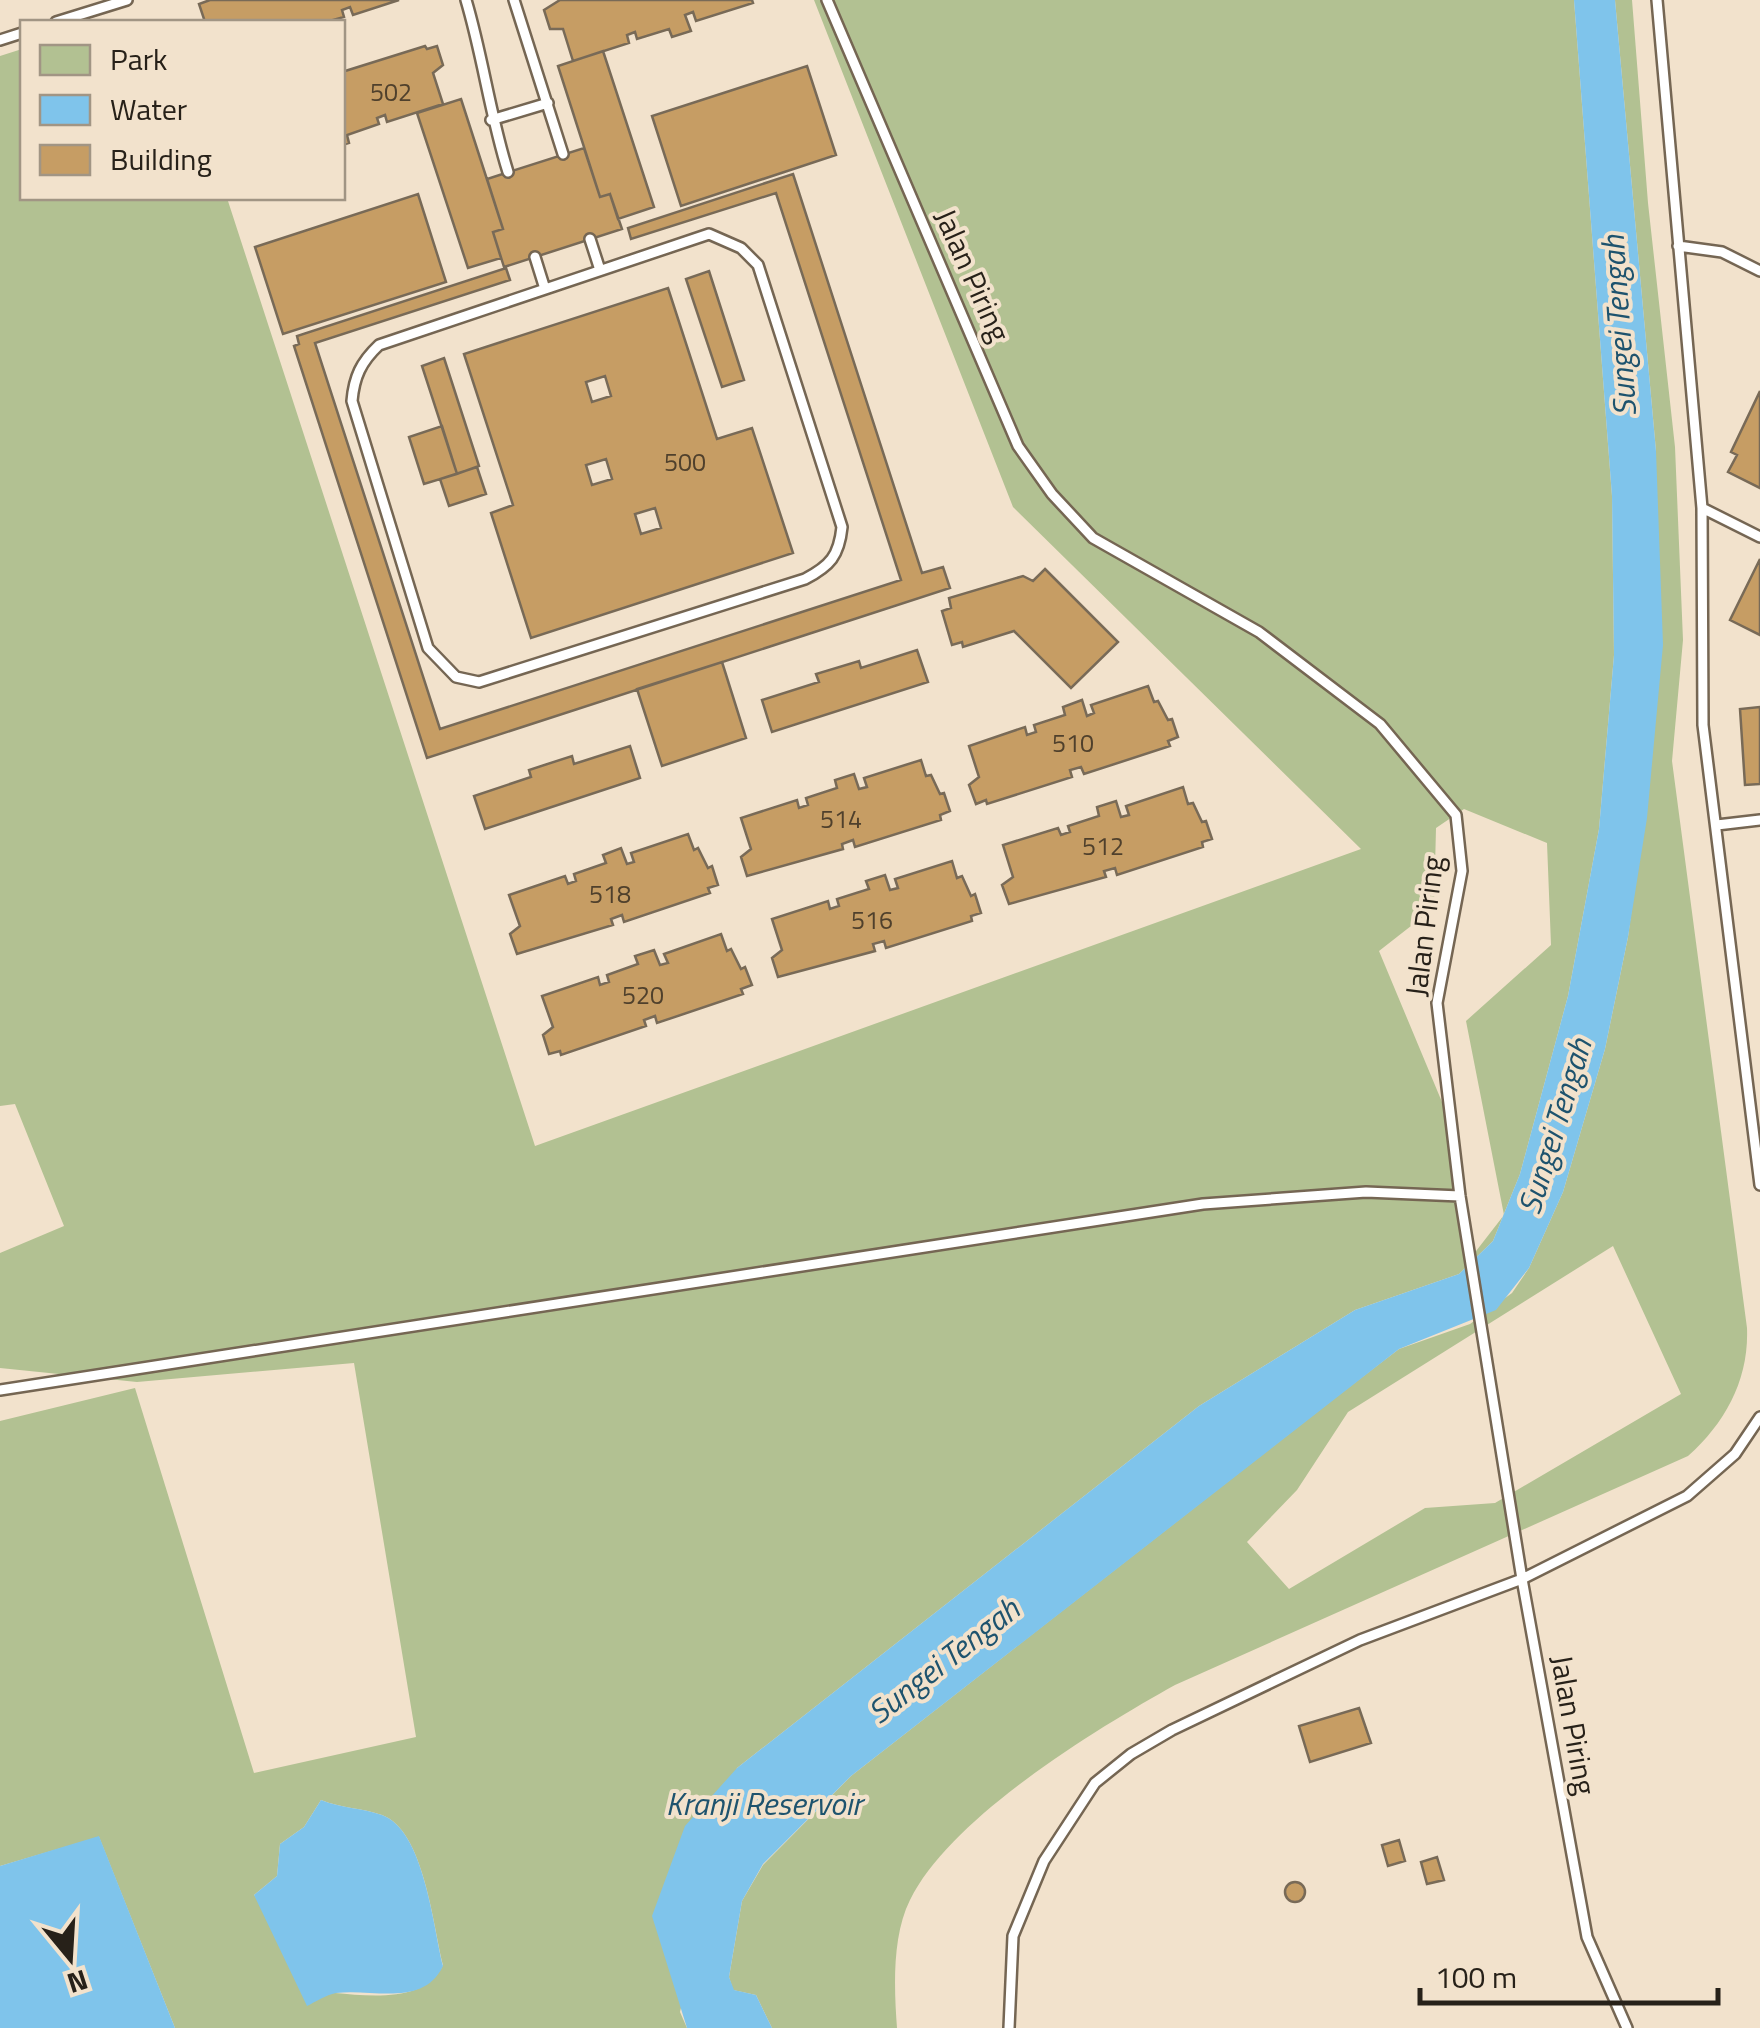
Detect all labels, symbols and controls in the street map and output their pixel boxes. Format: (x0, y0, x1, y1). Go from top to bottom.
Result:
legend (20, 20, 345, 200)
text: Park (110, 36, 167, 82)
house number: 502 (370, 73, 412, 111)
text: Water (110, 86, 187, 132)
text: Building (110, 136, 212, 182)
street label: Jalan Piring (923, 201, 1023, 349)
water label: Sungei Tengah (1588, 233, 1648, 418)
house number: 500 (664, 443, 706, 481)
house number: 510 (1052, 724, 1094, 762)
house number: 514 (820, 800, 862, 838)
house number: 512 (1082, 827, 1124, 865)
street label: Jalan Piring (1393, 853, 1455, 999)
house number: 518 (589, 875, 631, 913)
house number: 516 (851, 901, 893, 939)
house number: 520 (622, 976, 664, 1014)
water label: Sungei Tengah (1505, 1031, 1604, 1220)
water label: Sungei Tengah (857, 1585, 1030, 1735)
street label: Jalan Piring (1539, 1651, 1609, 1799)
water label: Kranji Reservoir (666, 1779, 866, 1827)
north arrow (20, 1908, 120, 2008)
scale bar (1420, 1943, 1718, 2005)
text: 100 m (1435, 1954, 1517, 2000)
text: N (62, 1959, 94, 2006)

